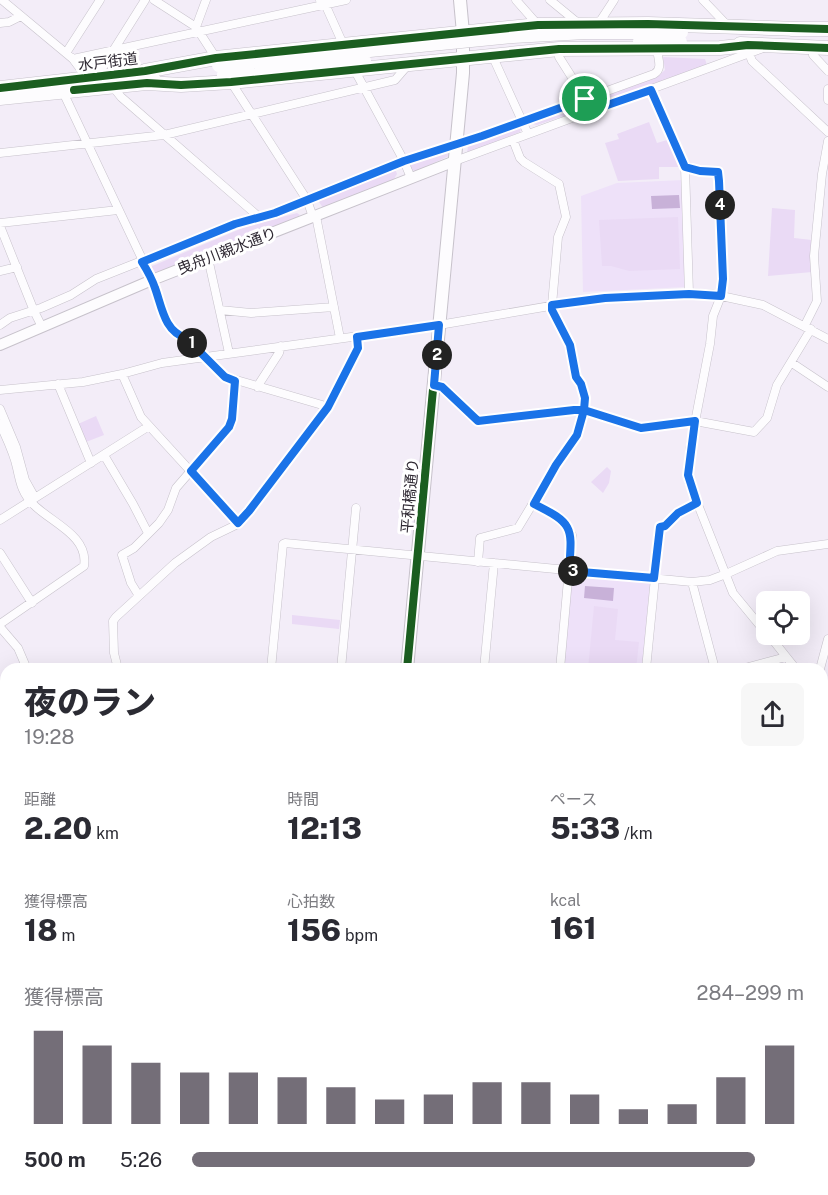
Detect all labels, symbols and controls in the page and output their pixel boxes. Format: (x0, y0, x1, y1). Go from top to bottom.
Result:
street label: 水戸街道 (77, 49, 139, 74)
pin (559, 73, 610, 124)
icon: arrive (568, 82, 601, 115)
pin: 4 (705, 190, 735, 220)
text: 4 (715, 195, 725, 214)
street label: 曳舟川親水通り (175, 224, 279, 277)
pin: 1 (177, 328, 207, 358)
text: 1 (189, 333, 195, 352)
pin: 2 (422, 340, 452, 370)
text: 2 (432, 345, 442, 364)
street label: 平和橋通り (398, 458, 421, 534)
pin: 3 (558, 556, 588, 586)
text: 3 (568, 561, 578, 580)
map controls (756, 591, 810, 645)
button: locate (756, 591, 810, 645)
text: 夜のラン (24, 683, 156, 721)
button: share (741, 683, 804, 746)
text: 19:28 (24, 725, 74, 749)
text: 距離 (24, 790, 56, 809)
text: 時間 (287, 790, 319, 809)
text: ペース (550, 790, 597, 809)
text: 2.20 (24, 810, 92, 846)
text: 12:13 (287, 810, 362, 846)
text: 5:33 (550, 810, 620, 846)
text: km (92, 824, 119, 843)
text: /km (620, 824, 653, 843)
text: kcal (550, 891, 581, 910)
text: 獲得標高 (24, 892, 88, 911)
text: 心拍数 (287, 892, 335, 911)
text: 161 (550, 910, 597, 946)
text: 18 (24, 912, 58, 948)
text: 156 (287, 912, 341, 948)
text: m (58, 926, 75, 945)
text: bpm (341, 926, 378, 945)
text: 284–299 m (697, 981, 804, 1005)
text: 獲得標高 (24, 985, 104, 1009)
text: 500 m (24, 1148, 86, 1172)
text: 5:26 (120, 1148, 162, 1172)

